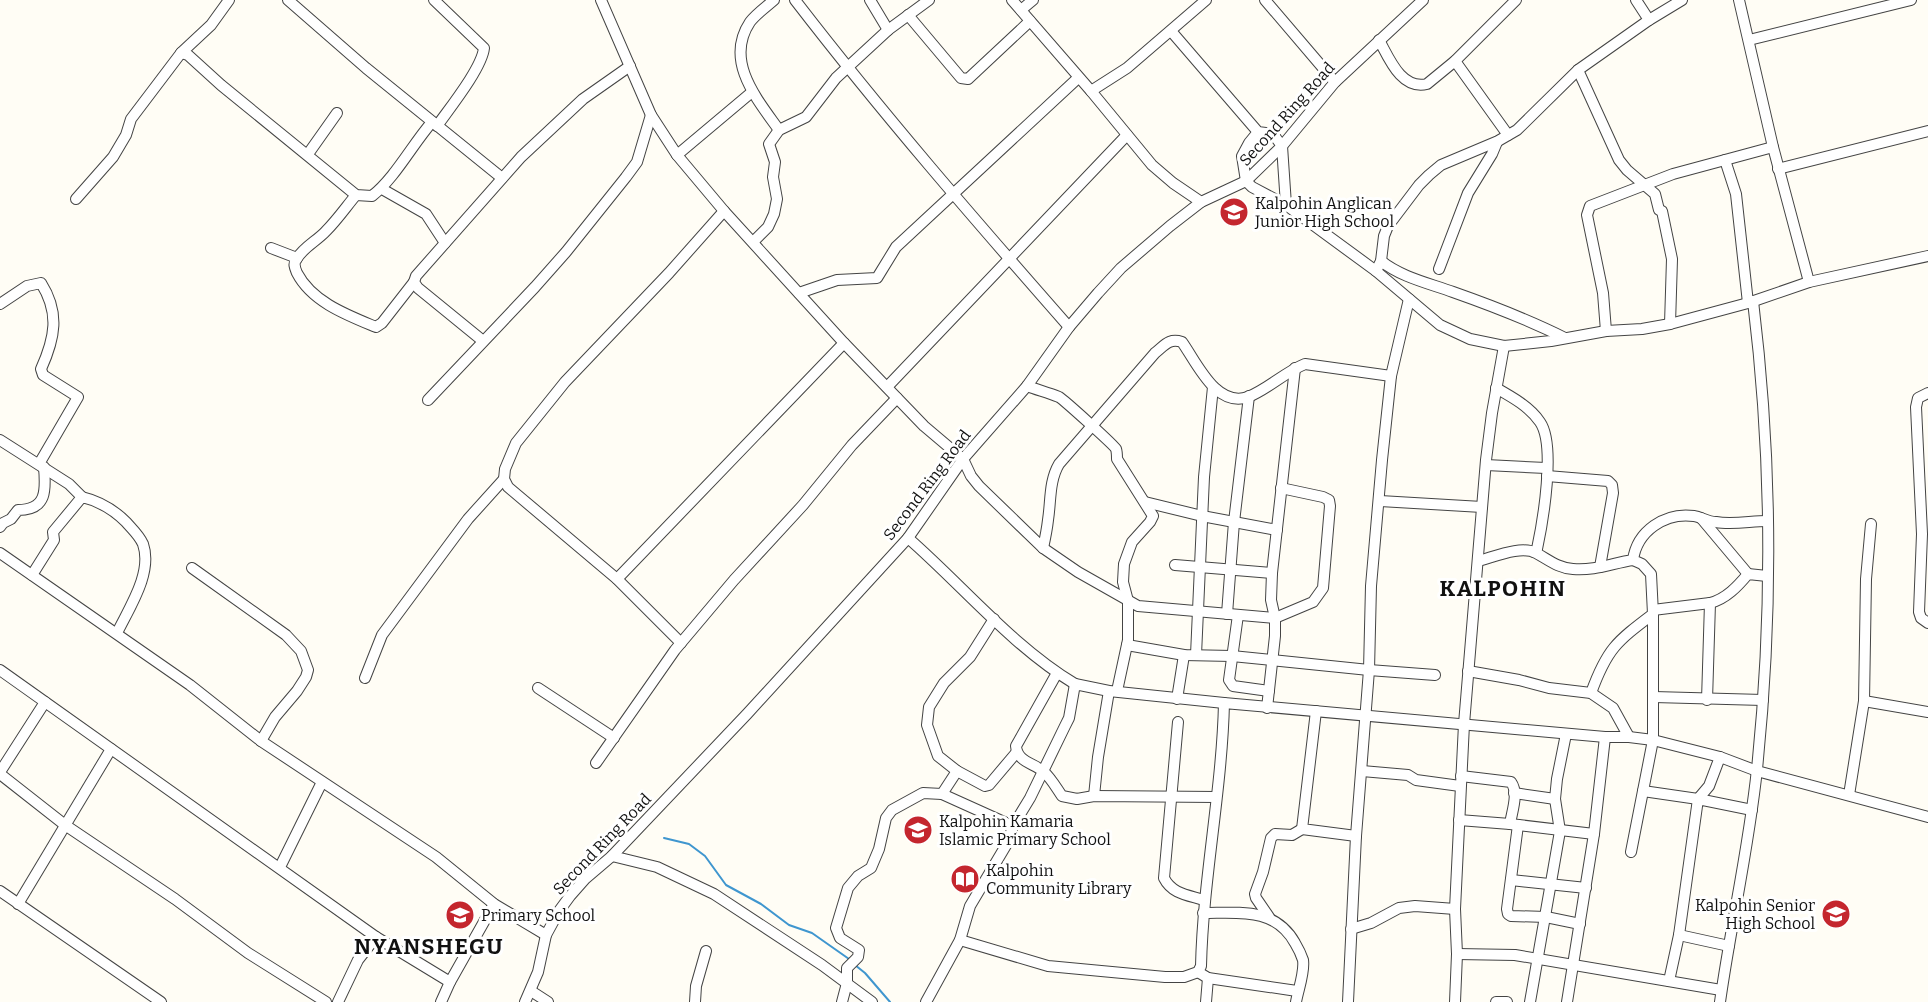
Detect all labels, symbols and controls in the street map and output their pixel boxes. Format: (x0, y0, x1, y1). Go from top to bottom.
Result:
street label: Second Ring Road (1235, 58, 1339, 170)
place label: Kalpohin Anglican Junior High School (1254, 194, 1394, 231)
school or university icon: Kalpohin Anglican Junior High School (1218, 196, 1250, 228)
street label: Second Ring Road (879, 426, 975, 544)
district label: KALPOHIN (1440, 575, 1566, 602)
street label: Second Ring Road (549, 789, 655, 898)
place label: Kalpohin Kamaria Islamic Primary School (939, 812, 1111, 849)
school or university icon: Kalpohin Kamaria Islamic Primary School (902, 814, 934, 846)
place label: Kalpohin Community Library (986, 861, 1132, 898)
library icon: Kalpohin Community Library (949, 863, 981, 895)
place label: Kalpohin Senior High School (1695, 896, 1815, 933)
school or university icon: Kalpohin Senior High School (1820, 898, 1852, 930)
school or university icon: Primary School (444, 899, 476, 931)
place label: Primary School (481, 906, 596, 925)
district label: NYANSHEGU (354, 933, 504, 960)

